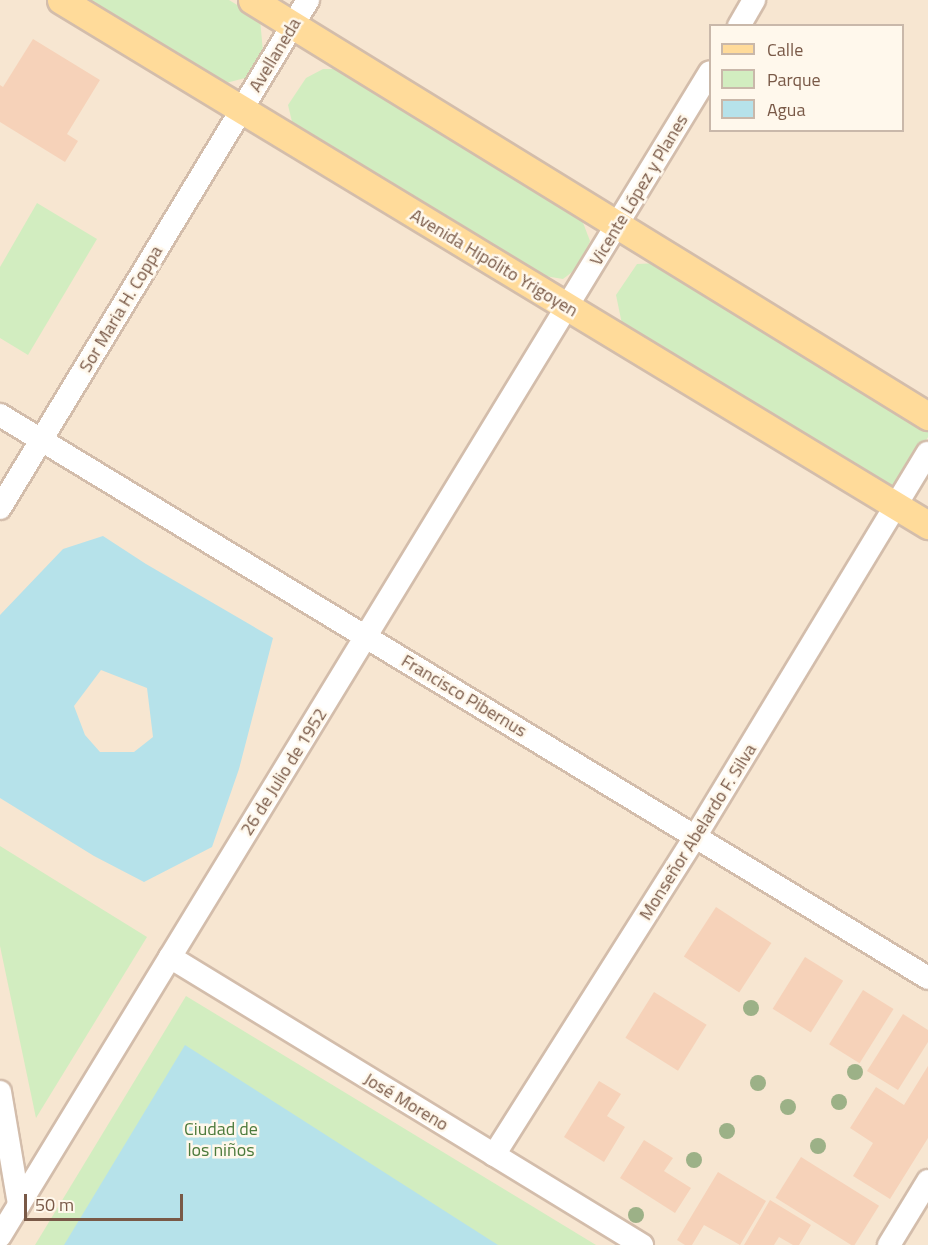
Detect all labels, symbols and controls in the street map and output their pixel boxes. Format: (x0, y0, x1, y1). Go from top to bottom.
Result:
street label: Avellaneda (244, 14, 306, 96)
legend (709, 24, 904, 132)
text: Calle (767, 36, 803, 63)
text: Parque (767, 66, 821, 93)
text: Agua (767, 96, 805, 123)
street label: Vicente López y Planes (585, 110, 693, 270)
street label: Avenida Hipólito Yrigoyen (406, 204, 582, 322)
street label: Sor Maria H. Coppa (75, 242, 167, 376)
street label: Francisco Pibernus (397, 650, 531, 742)
street label: 26 de Julio de 1952 (236, 704, 332, 840)
street label: Monseñor Abelardo F. Silva (635, 740, 761, 924)
street label: José Moreno (360, 1068, 452, 1136)
park label: Ciudad de los niños (184, 1119, 258, 1162)
scale bar (27, 1182, 186, 1220)
text: 50 m (35, 1191, 74, 1218)

